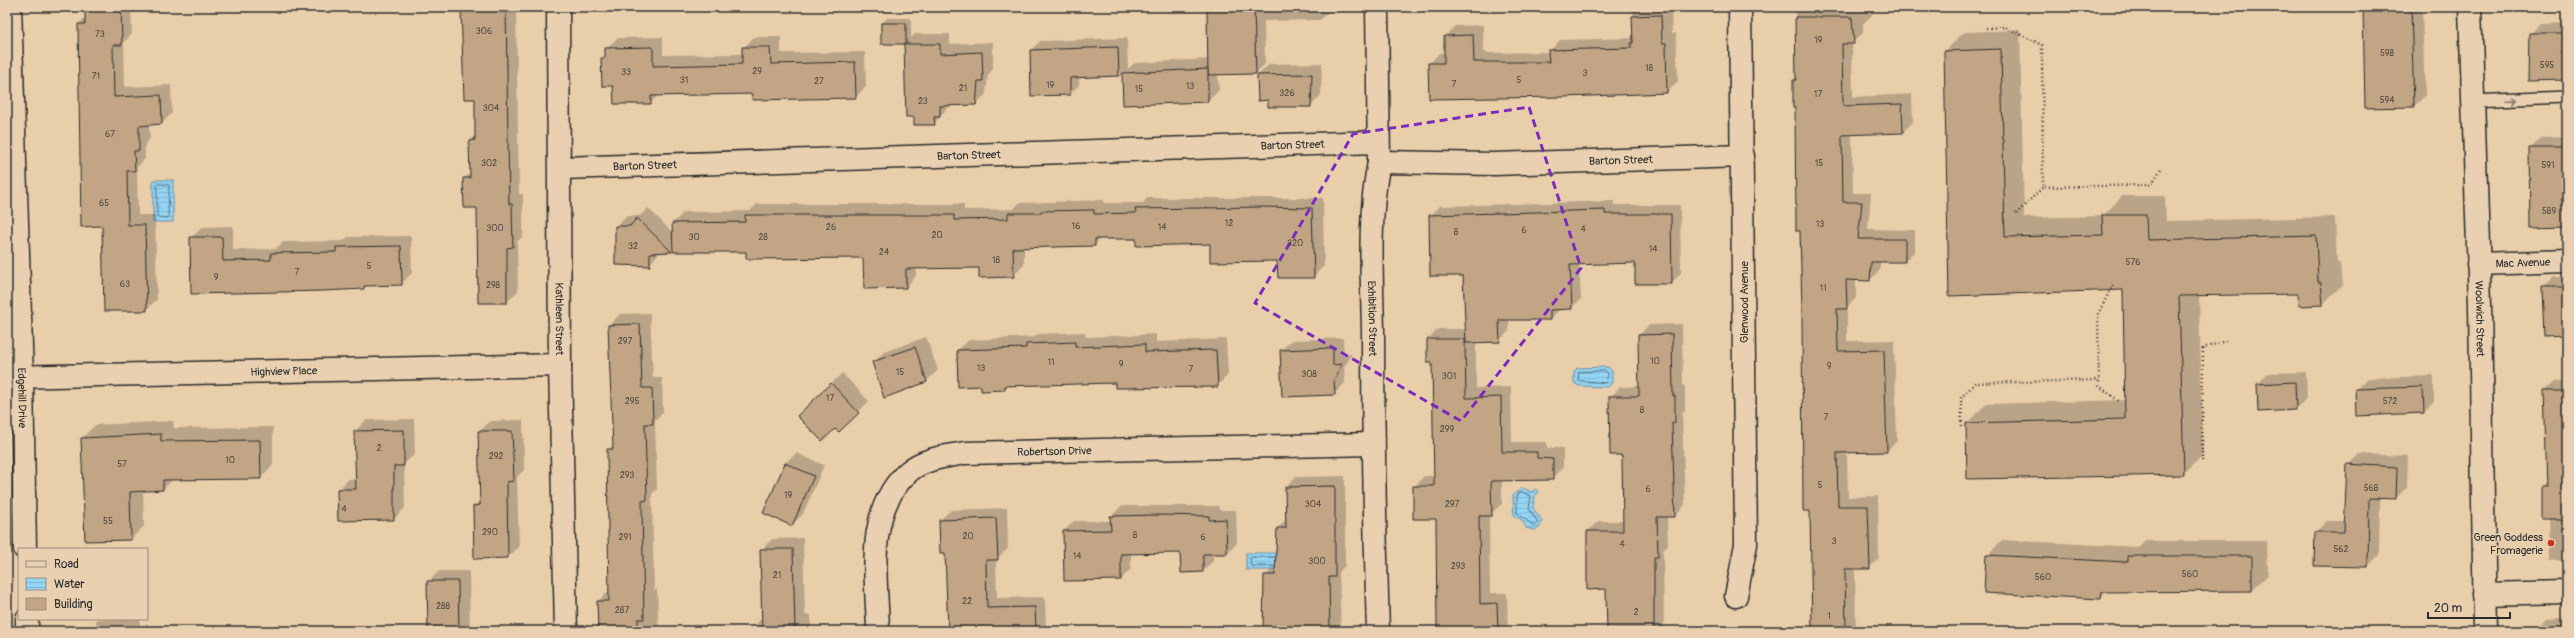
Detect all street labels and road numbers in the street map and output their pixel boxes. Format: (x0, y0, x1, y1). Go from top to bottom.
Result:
street label: Barton Street (1260, 138, 1325, 153)
street label: Barton Street (937, 148, 1002, 163)
street label: Barton Street (1589, 153, 1654, 168)
street label: Barton Street (613, 158, 678, 173)
street label: Mac Avenue (2495, 256, 2551, 270)
street label: Glenwood Avenue (1738, 260, 1751, 343)
street label: Exhibition Street (1365, 280, 1379, 357)
street label: Woolwich Street (2472, 280, 2487, 358)
street label: Kathleen Street (553, 283, 566, 356)
street label: Highview Place (250, 364, 318, 379)
street label: Edgehill Drive (15, 367, 29, 429)
street label: Robertson Drive (1017, 444, 1092, 459)

